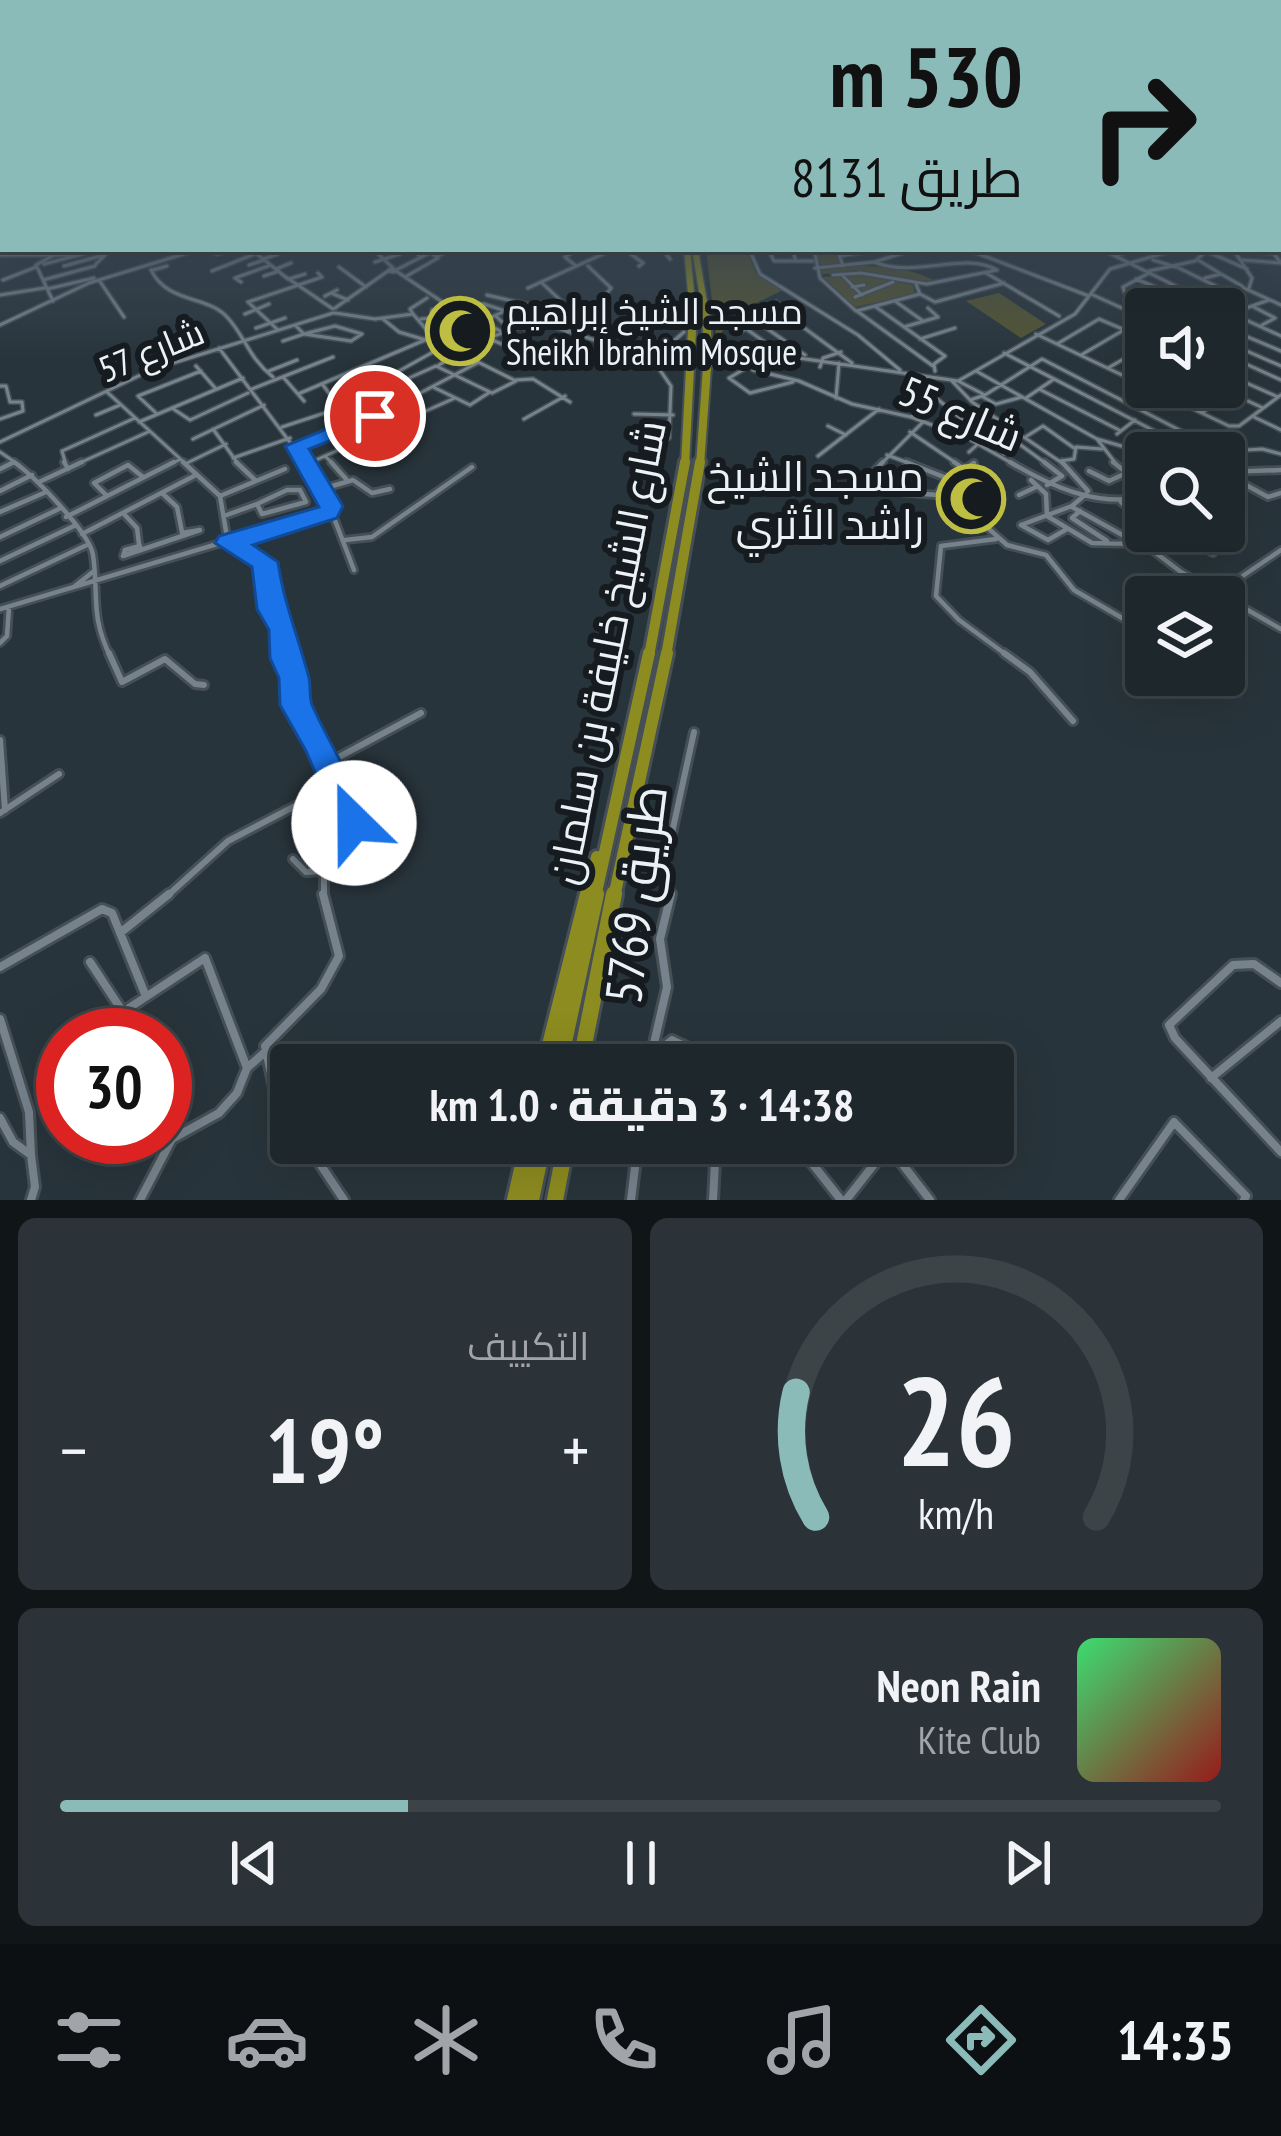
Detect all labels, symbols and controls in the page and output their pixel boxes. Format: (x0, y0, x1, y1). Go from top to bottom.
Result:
text: 530 m (830, 21, 1023, 130)
icon: right (1065, 48, 1221, 204)
text: طريق 8131 (791, 142, 1023, 212)
place label: مسجد الشيخ إبراهيم Sheikh Ibrahim Mosque (506, 287, 803, 375)
map controls (1125, 288, 1245, 696)
button: sound (1125, 288, 1245, 408)
mosque icon: مسجد الشيخ إبراهيم Sheikh Ibrahim Mosque (425, 296, 495, 366)
street label: شارع 57 (91, 308, 211, 394)
street label: شارع 55 (891, 363, 1031, 464)
pin (324, 365, 426, 467)
icon: arrive (342, 383, 408, 449)
street label: شارع الشيخ خليفة بن سلمان (534, 415, 679, 889)
button: search (1125, 432, 1245, 552)
place label: مسجد الشيخ راشد الأثري (707, 448, 924, 557)
mosque icon: مسجد الشيخ راشد الأثري (936, 464, 1006, 534)
button: layers (1125, 576, 1245, 696)
position arrow (291, 760, 417, 886)
street label: طريق 5769 (589, 781, 681, 1007)
speed limit sign: 30 (36, 1008, 192, 1164)
text: 14:38 · 3 دقيقة · 1.0 km (430, 1075, 854, 1133)
text: التكييف (467, 1320, 590, 1371)
text: 26 (897, 1339, 1016, 1500)
text: 19° (265, 1391, 384, 1508)
text: − (60, 1407, 87, 1492)
text: + (562, 1407, 590, 1492)
text: km/h (918, 1485, 994, 1541)
text: Neon Rain (876, 1656, 1041, 1714)
text: Kite Club (918, 1714, 1041, 1765)
icon: previous (221, 1830, 287, 1896)
icon: pause (608, 1830, 674, 1896)
icon: next (995, 1830, 1061, 1896)
icon: filters (47, 1998, 131, 2082)
icon: car (225, 1998, 309, 2082)
icon: climate (404, 1998, 488, 2082)
icon: phone (582, 1998, 666, 2082)
icon: music (760, 1998, 844, 2082)
icon: directions (939, 1998, 1023, 2082)
text: 14:35 (1117, 2005, 1234, 2075)

